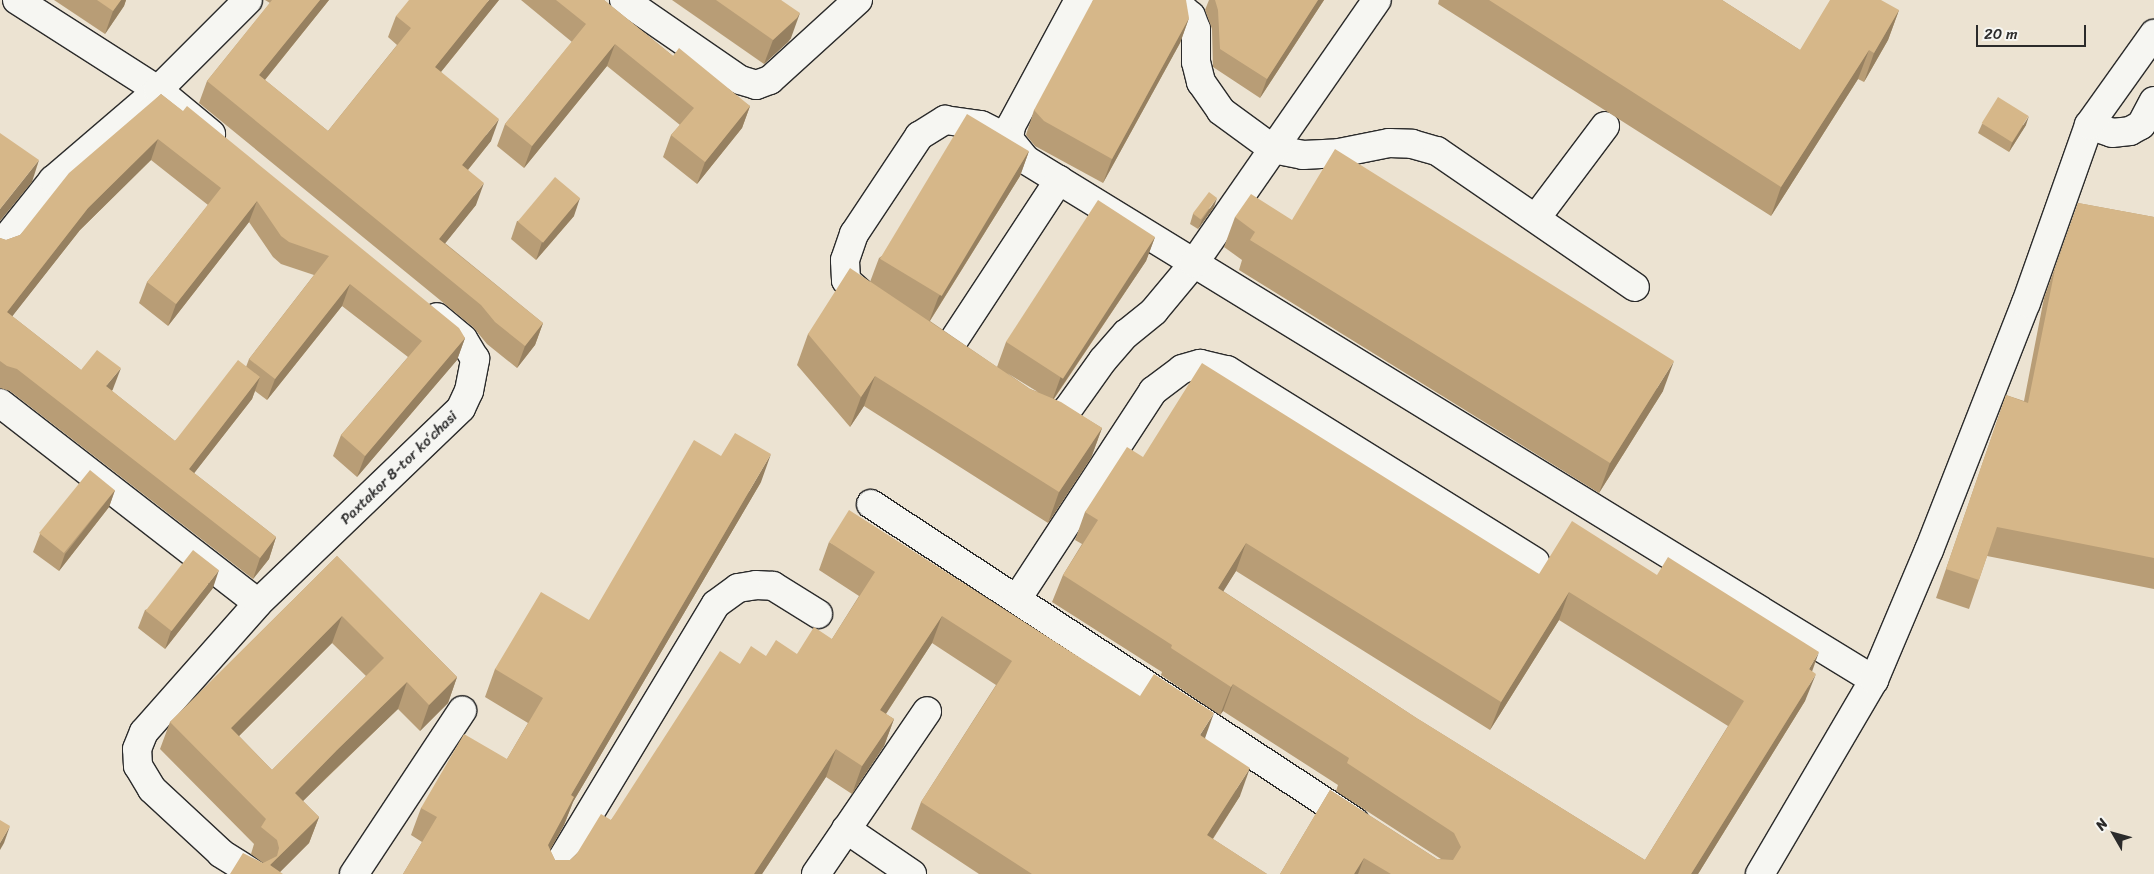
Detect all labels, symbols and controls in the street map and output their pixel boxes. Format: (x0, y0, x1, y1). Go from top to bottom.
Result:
scale bar (1979, 15, 2089, 47)
text: 20 m (1984, 21, 2018, 47)
street label: Paxtakor 8-tor koʻchasi (337, 408, 461, 528)
north arrow (2089, 809, 2139, 859)
text: N (2089, 813, 2115, 836)

